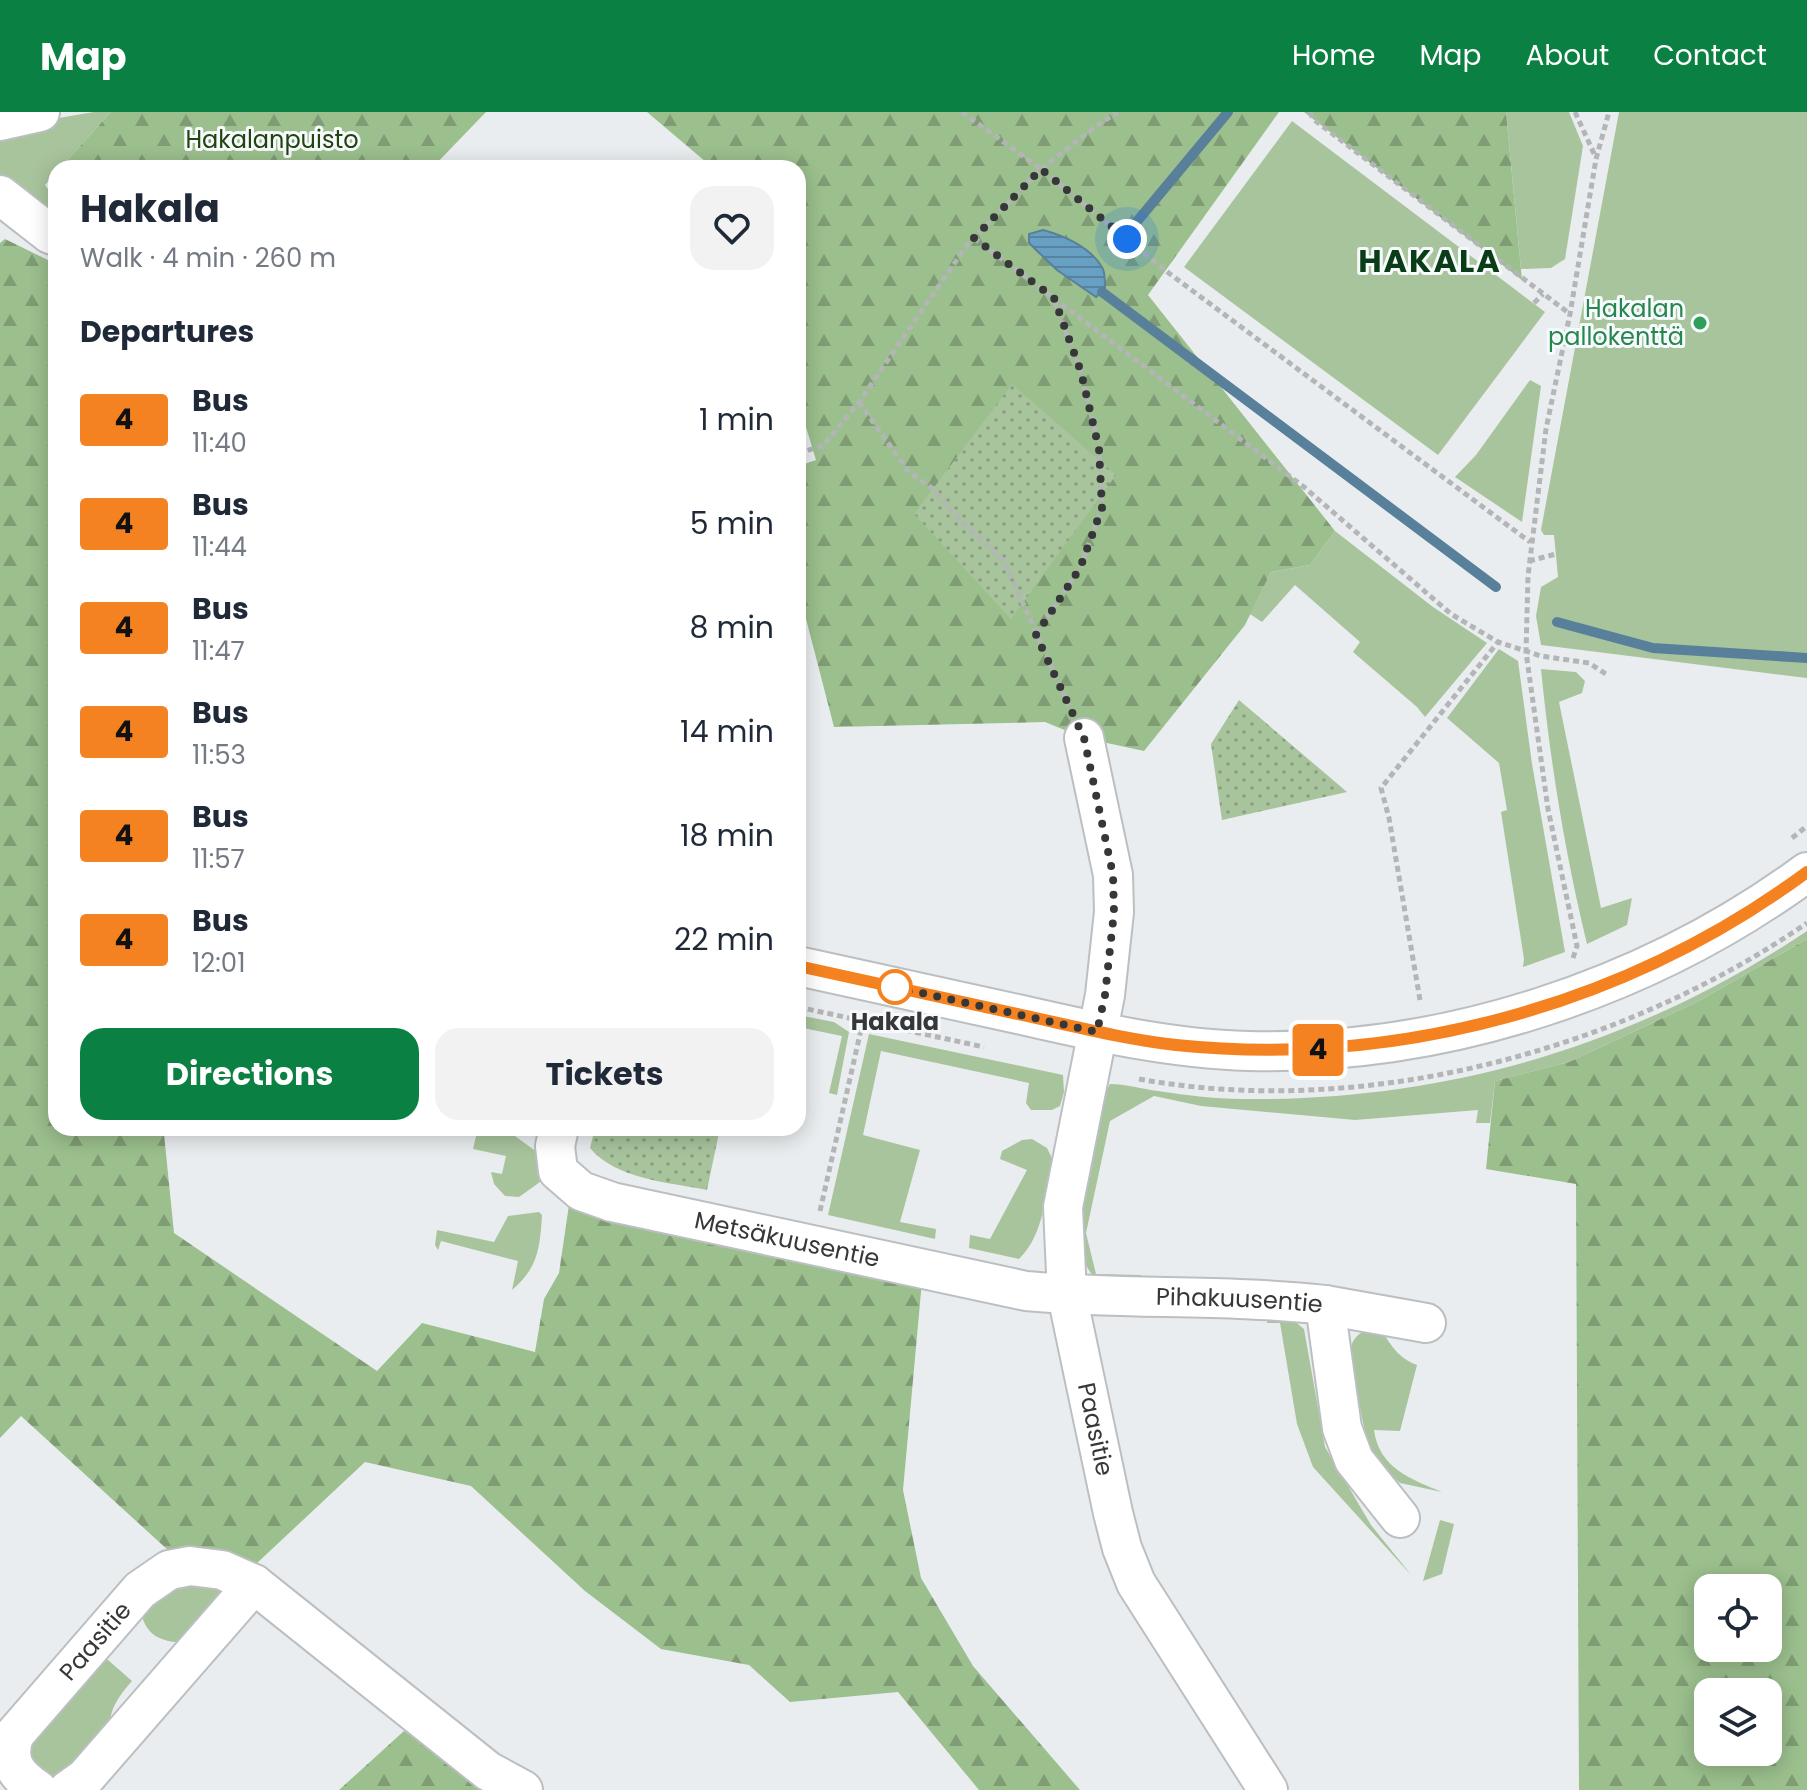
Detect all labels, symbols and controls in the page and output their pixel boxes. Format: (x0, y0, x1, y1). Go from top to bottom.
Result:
text: Map (40, 30, 127, 83)
text: Home (1292, 36, 1375, 75)
text: Map (1419, 36, 1481, 75)
text: About (1525, 36, 1609, 75)
text: Contact (1653, 36, 1767, 75)
park label: Hakalanpuisto (185, 123, 359, 156)
text: Hakala (80, 182, 220, 235)
button: heart (690, 186, 774, 270)
your location (1107, 219, 1147, 259)
district label: HAKALA (1358, 238, 1502, 283)
text: Walk · 4 min · 260 m (80, 240, 336, 276)
place label: Hakalan pallokenttä (1548, 292, 1684, 353)
text: Departures (80, 310, 254, 353)
marker: Hakalan pallokenttä (1691, 314, 1709, 332)
text: Bus (192, 379, 249, 422)
text: 1 min (699, 398, 774, 441)
text: 4 (115, 400, 133, 439)
text: 11:40 (192, 425, 247, 461)
text: Bus (192, 483, 249, 526)
text: 5 min (690, 502, 774, 545)
text: 4 (115, 504, 133, 543)
text: 11:44 (192, 529, 247, 565)
text: Bus (192, 587, 249, 630)
text: 8 min (690, 606, 774, 649)
text: 4 (115, 608, 133, 647)
text: 11:47 (192, 633, 245, 669)
text: Bus (192, 691, 249, 734)
text: 14 min (680, 710, 774, 753)
text: 4 (115, 712, 133, 751)
text: 11:53 (192, 737, 246, 773)
text: Bus (192, 795, 249, 838)
text: 18 min (680, 814, 774, 857)
text: 4 (115, 816, 133, 855)
text: 11:57 (192, 841, 245, 877)
text: Bus (192, 899, 249, 942)
text: 22 min (674, 918, 774, 961)
text: 4 (115, 920, 133, 959)
text: 12:01 (192, 945, 245, 981)
marker: Hakala (878, 970, 912, 1004)
place label: Hakala (851, 1005, 939, 1038)
line badge: 4 (1292, 1024, 1344, 1076)
button: Directions (80, 1028, 419, 1120)
button: Tickets (435, 1028, 774, 1120)
text: 4 (1309, 1030, 1327, 1069)
street label: Metsäkuusentie (691, 1203, 883, 1275)
street label: Pihakuusentie (1156, 1280, 1324, 1321)
street label: Paasitie (1070, 1380, 1122, 1479)
map controls (1694, 1574, 1782, 1766)
button: locate (1694, 1574, 1782, 1662)
street label: Paasitie (52, 1594, 139, 1687)
button: layers (1694, 1678, 1782, 1766)

